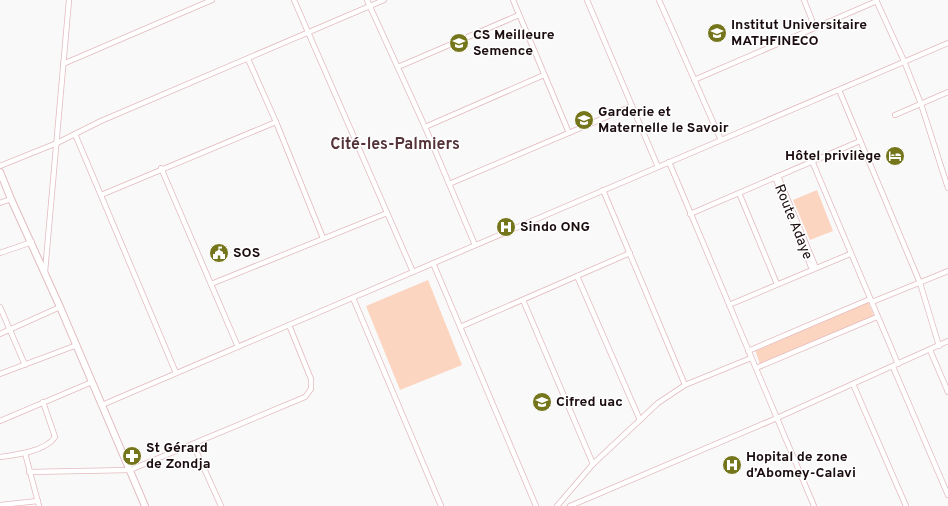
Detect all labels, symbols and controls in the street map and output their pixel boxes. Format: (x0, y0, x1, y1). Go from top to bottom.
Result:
place label: Institut Universitaire MATHFINECO (731, 17, 867, 50)
school or university icon: Institut Universitaire MATHFINECO (706, 22, 728, 44)
place label: CS Meilleure Semence (473, 27, 555, 60)
school or university icon: CS Meilleure Semence (448, 32, 470, 54)
place label: Garderie et Maternelle le Savoir (598, 104, 729, 137)
school or university icon: Garderie et Maternelle le Savoir (573, 109, 595, 131)
district label: Cité-les-Palmiers (330, 135, 460, 155)
hotel icon: Hôtel privilège (884, 145, 906, 167)
place label: Hôtel privilège (785, 148, 881, 165)
street label: Route Adaye (770, 182, 816, 262)
hospital icon: Sindo ONG (495, 216, 517, 238)
place label: Sindo ONG (520, 219, 590, 236)
public building icon: SOS (208, 242, 230, 264)
place label: SOS (233, 245, 260, 262)
school or university icon: Cifred uac (531, 391, 553, 413)
place label: Cifred uac (556, 394, 623, 411)
place label: St Gérard de Zondja (146, 440, 210, 473)
pharmacy icon: St Gérard de Zondja (121, 445, 143, 467)
place label: Hopital de zone d’Abomey-Calavi (746, 449, 856, 482)
hospital icon: Hopital de zone d’Abomey-Calavi (721, 454, 743, 476)

